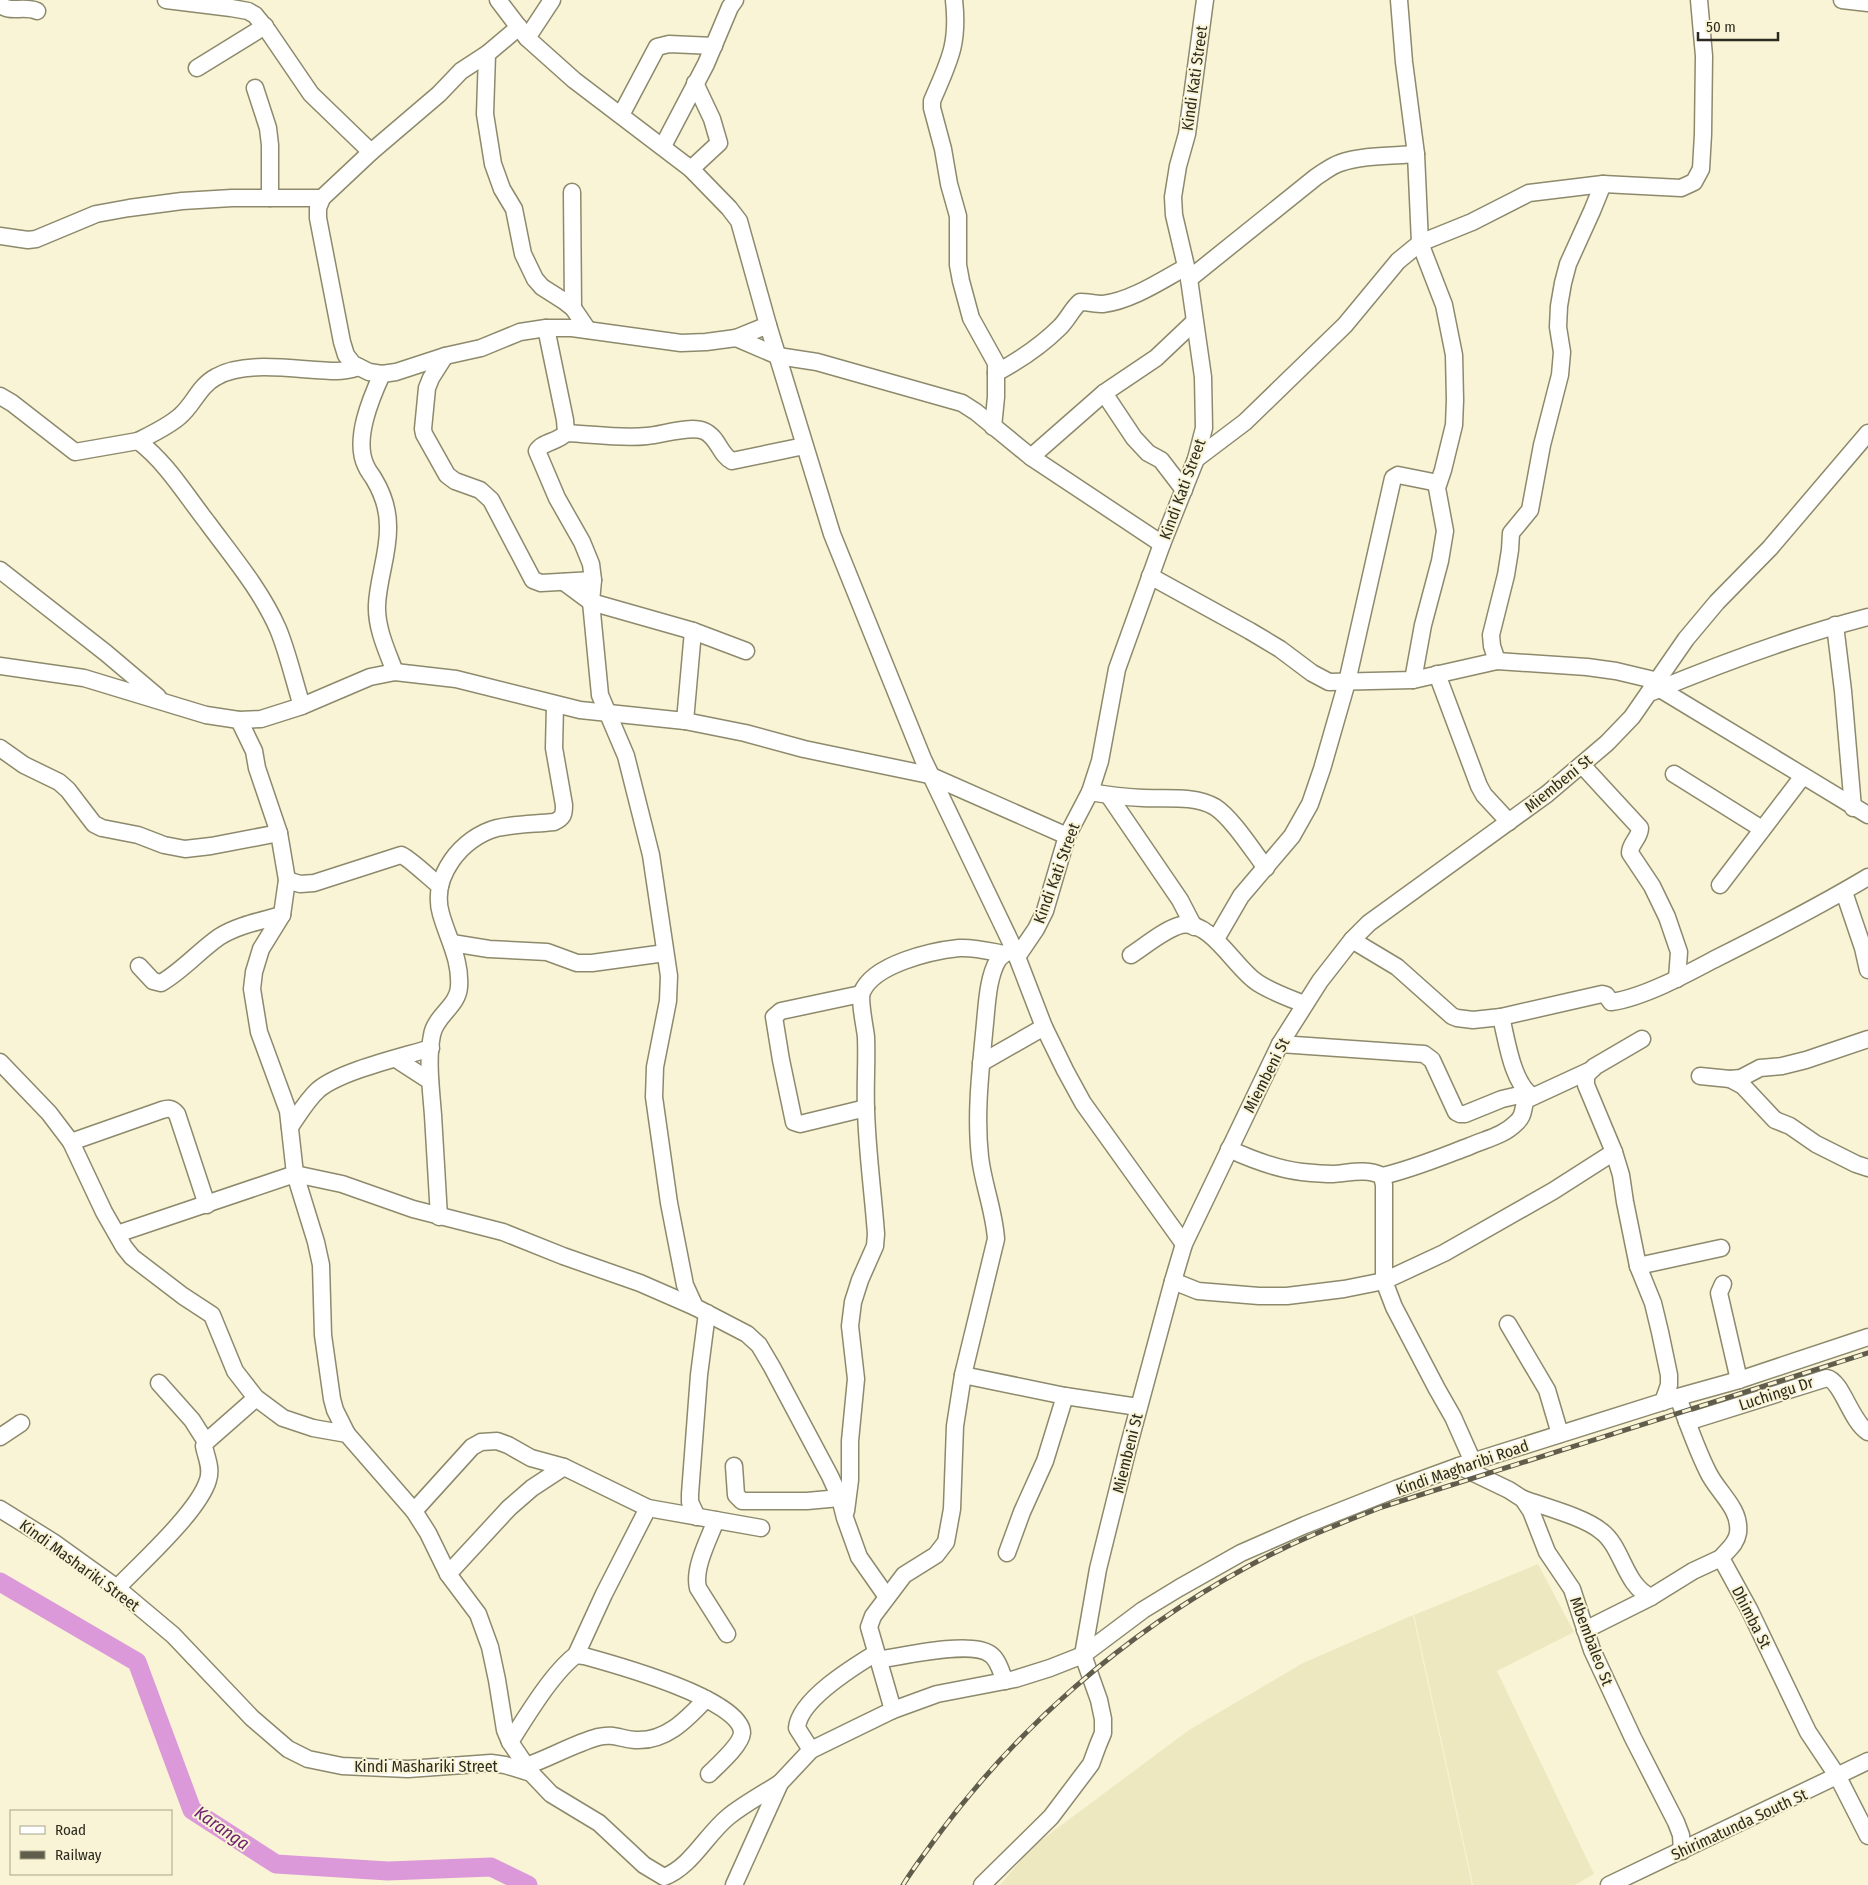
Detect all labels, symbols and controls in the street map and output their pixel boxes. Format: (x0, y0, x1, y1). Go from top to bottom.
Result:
scale bar (1698, 10, 1778, 42)
text: 50 m (1706, 18, 1736, 36)
street label: Kindi Kati Street (1178, 24, 1211, 132)
street label: Kindi Kati Street (1155, 435, 1210, 542)
street label: Miembeni St (1521, 750, 1597, 816)
street label: Kindi Kati Street (1029, 819, 1084, 926)
street label: Miembeni St (1239, 1034, 1294, 1116)
street label: Luchingu Dr (1736, 1372, 1816, 1414)
street label: Miembeni St (1108, 1411, 1147, 1495)
street label: Kindi Magharibi Road (1393, 1436, 1531, 1499)
street label: Kindi Mashariki Street (16, 1515, 144, 1616)
street label: Dhimba St (1728, 1583, 1776, 1652)
street label: Mbembaleo St (1566, 1594, 1617, 1689)
street label: Kindi Mashariki Street (354, 1757, 499, 1776)
street label: Shirimatunda South St (1668, 1784, 1811, 1864)
water label: Karanga (190, 1801, 254, 1855)
legend (10, 1810, 172, 1875)
text: Road (55, 1821, 86, 1839)
text: Railway (55, 1846, 102, 1864)

